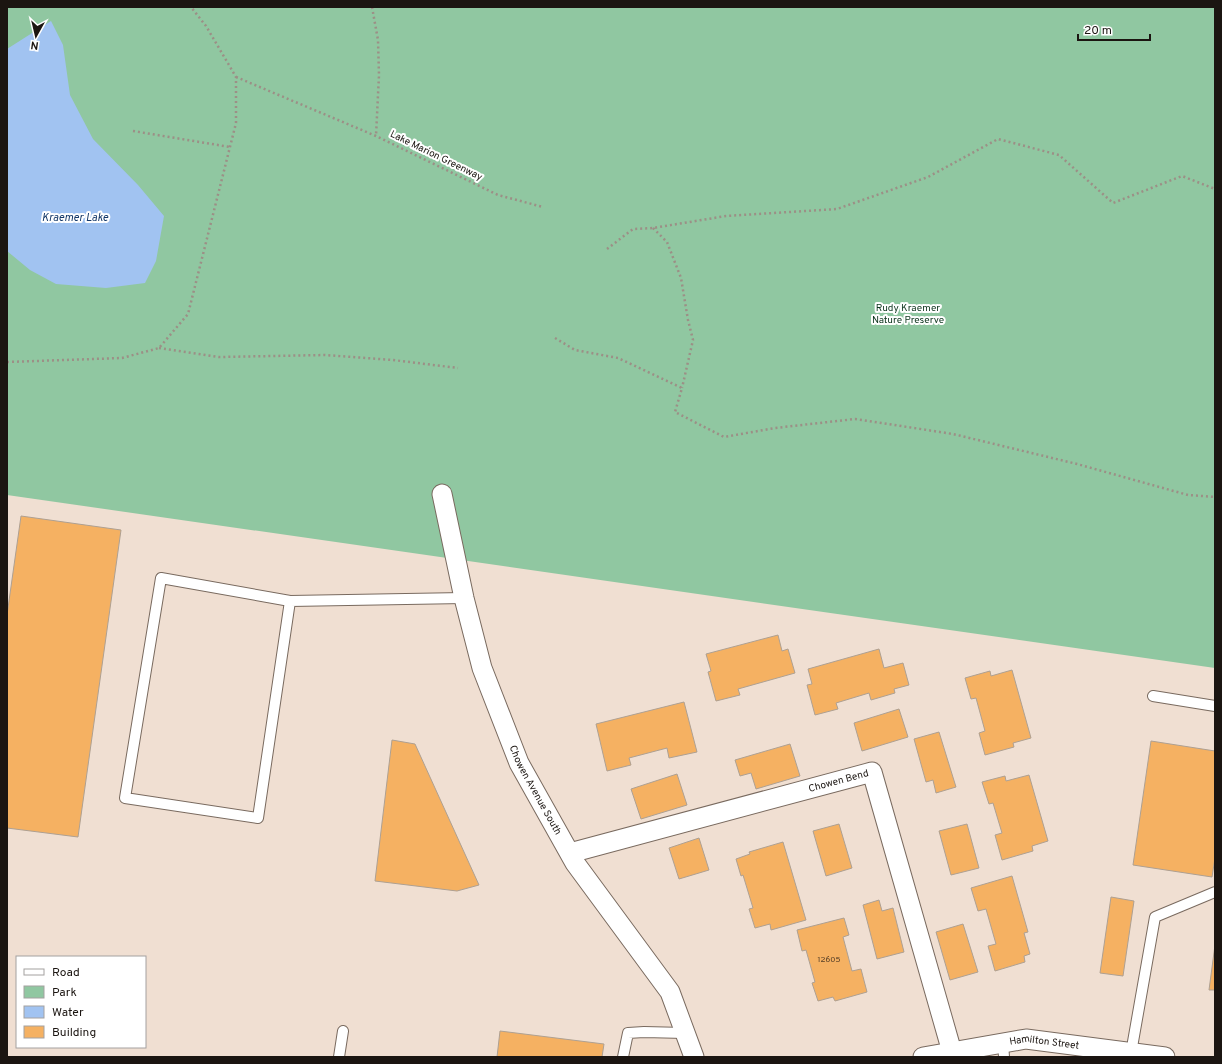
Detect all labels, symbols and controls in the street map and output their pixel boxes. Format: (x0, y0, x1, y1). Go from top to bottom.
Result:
north arrow (16, 16, 56, 56)
scale bar (1078, 16, 1150, 42)
text: 20 m (1084, 23, 1112, 39)
text: N (30, 37, 40, 52)
street label: Lake Marion Greenway (388, 128, 484, 184)
water label: Kraemer Lake (42, 211, 108, 225)
park label: Rudy Kraemer Nature Preserve (872, 302, 944, 327)
street label: Chowen Avenue South (506, 743, 564, 837)
street label: Chowen Bend (807, 767, 870, 795)
house number: 12605 (818, 955, 840, 965)
legend (16, 956, 146, 1048)
text: Road (52, 965, 80, 981)
text: Park (52, 985, 77, 1001)
text: Water (52, 1005, 84, 1021)
text: Building (52, 1025, 96, 1041)
street label: Hamilton Street (1008, 1032, 1080, 1052)

